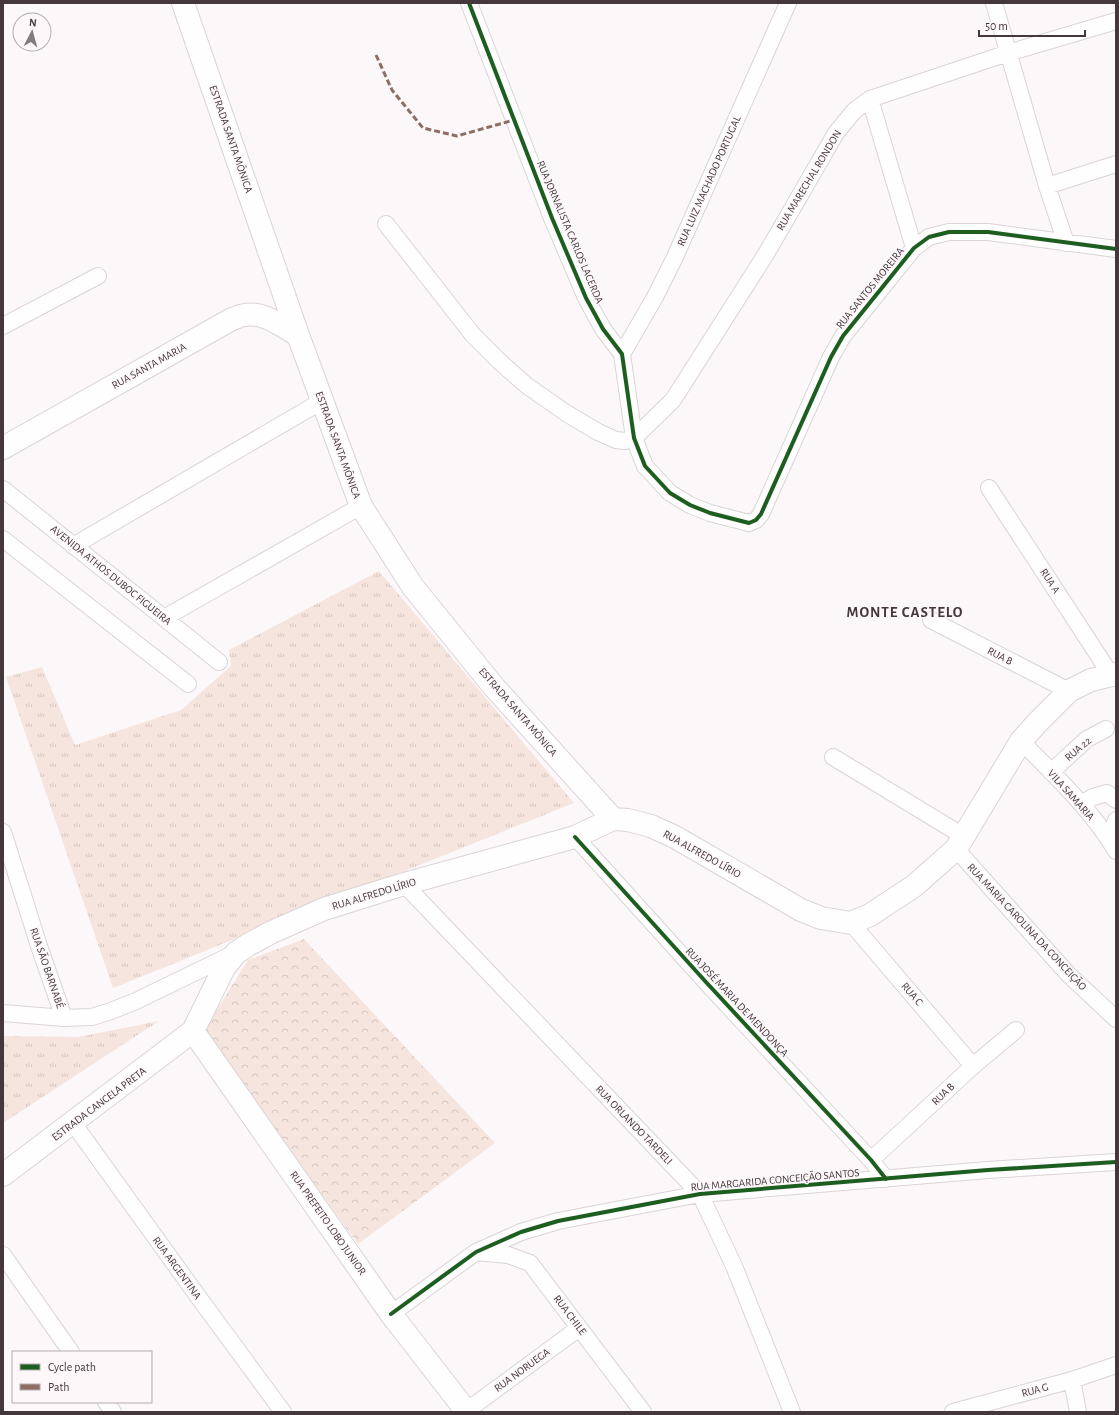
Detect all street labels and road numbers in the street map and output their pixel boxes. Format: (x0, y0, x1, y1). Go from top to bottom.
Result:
street label: ESTRADA SANTA MÔNICA (207, 83, 256, 195)
street label: RUA LUIZ MACHADO PORTUGAL (675, 114, 743, 248)
street label: RUA MARECHAL RONDON (775, 128, 843, 232)
street label: RUA JORNALISTA CARLOS LACERDA (535, 159, 605, 306)
street label: RUA SANTOS MOREIRA (834, 245, 906, 331)
street label: RUA SANTA MARIA (110, 341, 189, 391)
street label: ESTRADA SANTA MÔNICA (313, 390, 364, 501)
street label: AVENIDA ATHOS DUBOC FIGUEIRA (49, 523, 174, 627)
street label: RUA A (1038, 567, 1062, 596)
street label: RUA B (986, 645, 1014, 667)
street label: ESTRADA SANTA MÔNICA (477, 665, 560, 759)
street label: RUA 22 (1063, 735, 1093, 763)
street label: VILA SAMARIA (1046, 768, 1097, 823)
street label: RUA ALFREDO LÍRIO (661, 827, 743, 880)
street label: RUA MARIA CAROLINA DA CONCEIÇÃO (965, 861, 1089, 993)
street label: RUA ALFREDO LÍRIO (330, 875, 417, 912)
street label: RUA SÃO BARNABÉ (28, 926, 67, 1010)
street label: RUA JOSÉ MARIA DE MENDONÇA (684, 945, 792, 1059)
street label: RUA C (899, 980, 925, 1008)
street label: ESTRADA CANCELA PRETA (50, 1065, 149, 1143)
street label: RUA B (929, 1081, 957, 1107)
street label: RUA ORLANDO TARDELI (593, 1083, 675, 1167)
street label: RUA MARGARIDA CONCEIÇÃO SANTOS (690, 1167, 860, 1193)
street label: RUA PREFEITO LOBO JUNIOR (288, 1169, 368, 1277)
street label: RUA ARGENTINA (151, 1235, 204, 1302)
street label: RUA CHILE (552, 1293, 589, 1338)
street label: RUA NORUEGA (492, 1346, 552, 1394)
street label: RUA G (1020, 1381, 1050, 1399)

